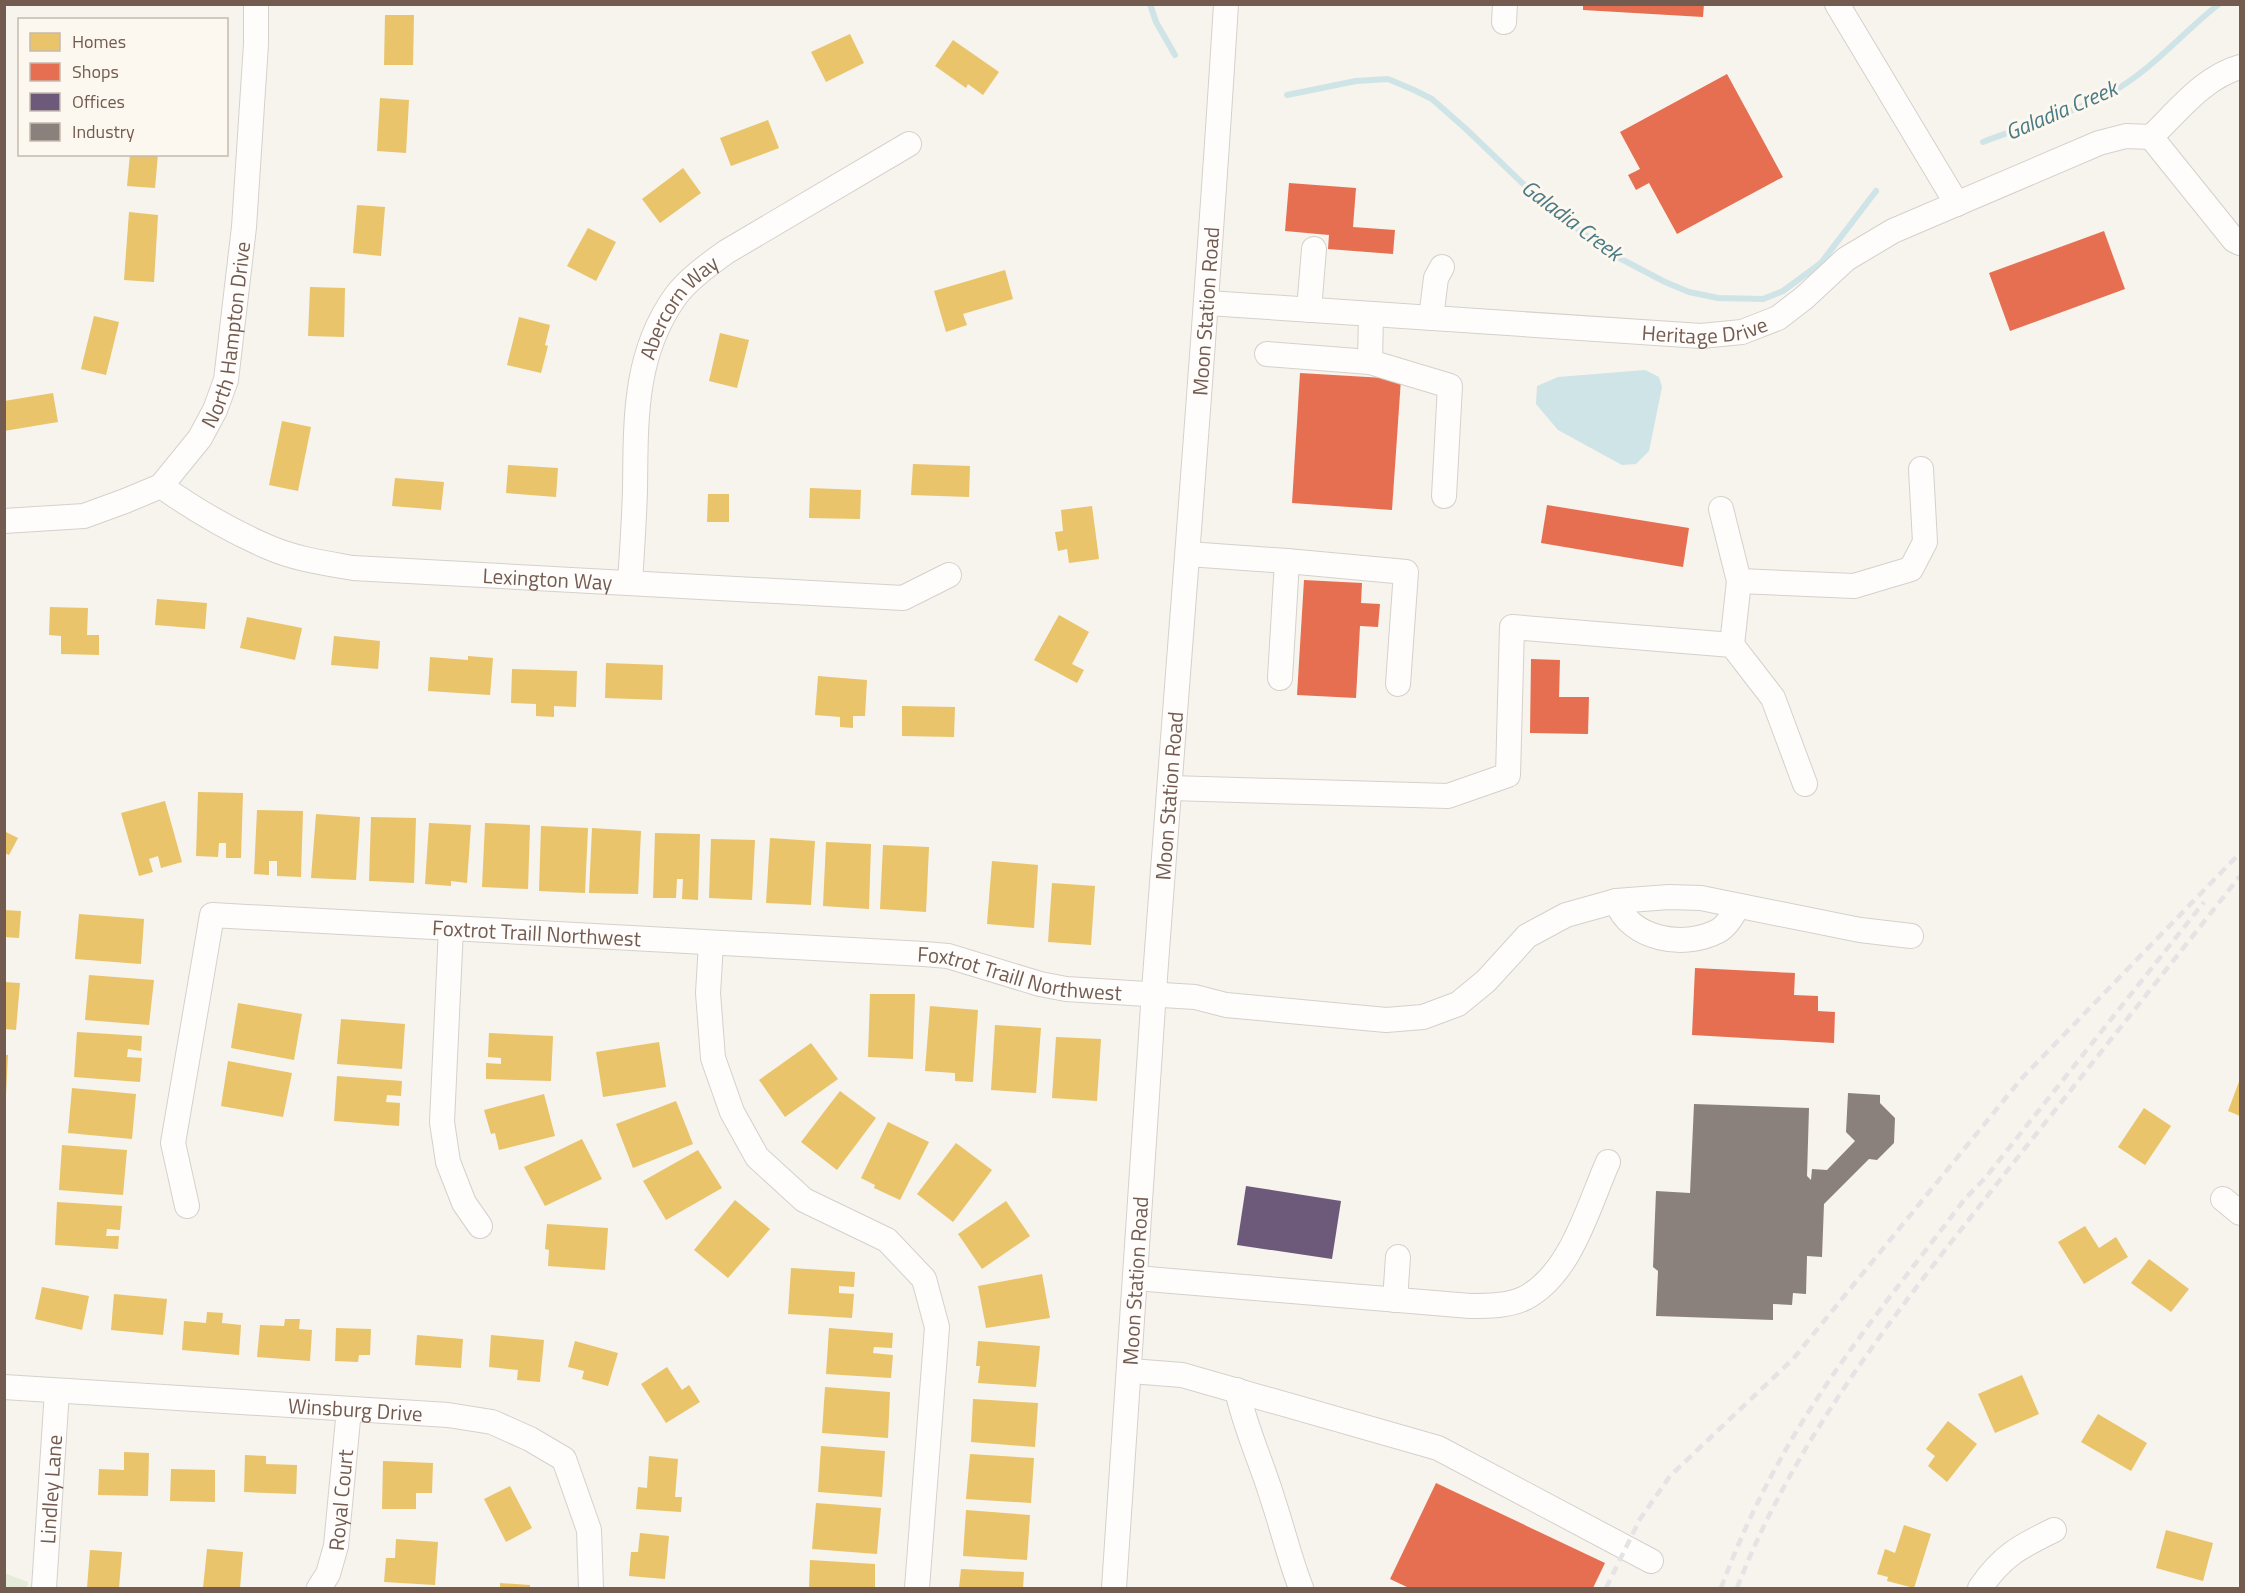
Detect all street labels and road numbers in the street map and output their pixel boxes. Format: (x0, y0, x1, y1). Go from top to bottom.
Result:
street label: Moon Station Road (1183, 226, 1227, 397)
street label: North Hampton Drive (192, 240, 258, 434)
street label: Abercorn Way (631, 247, 725, 363)
street label: Heritage Drive (1641, 308, 1772, 352)
street label: Lexington Way (482, 559, 613, 598)
street label: Moon Station Road (1146, 710, 1191, 881)
street label: Foxtrot Traill Northwest (431, 911, 643, 955)
street label: Foxtrot Traill Northwest (917, 938, 1123, 1008)
street label: Moon Station Road (1114, 1195, 1156, 1366)
street label: Winsburg Drive (287, 1389, 424, 1429)
street label: Lindley Lane (31, 1433, 70, 1545)
street label: Royal Court (320, 1447, 361, 1552)

